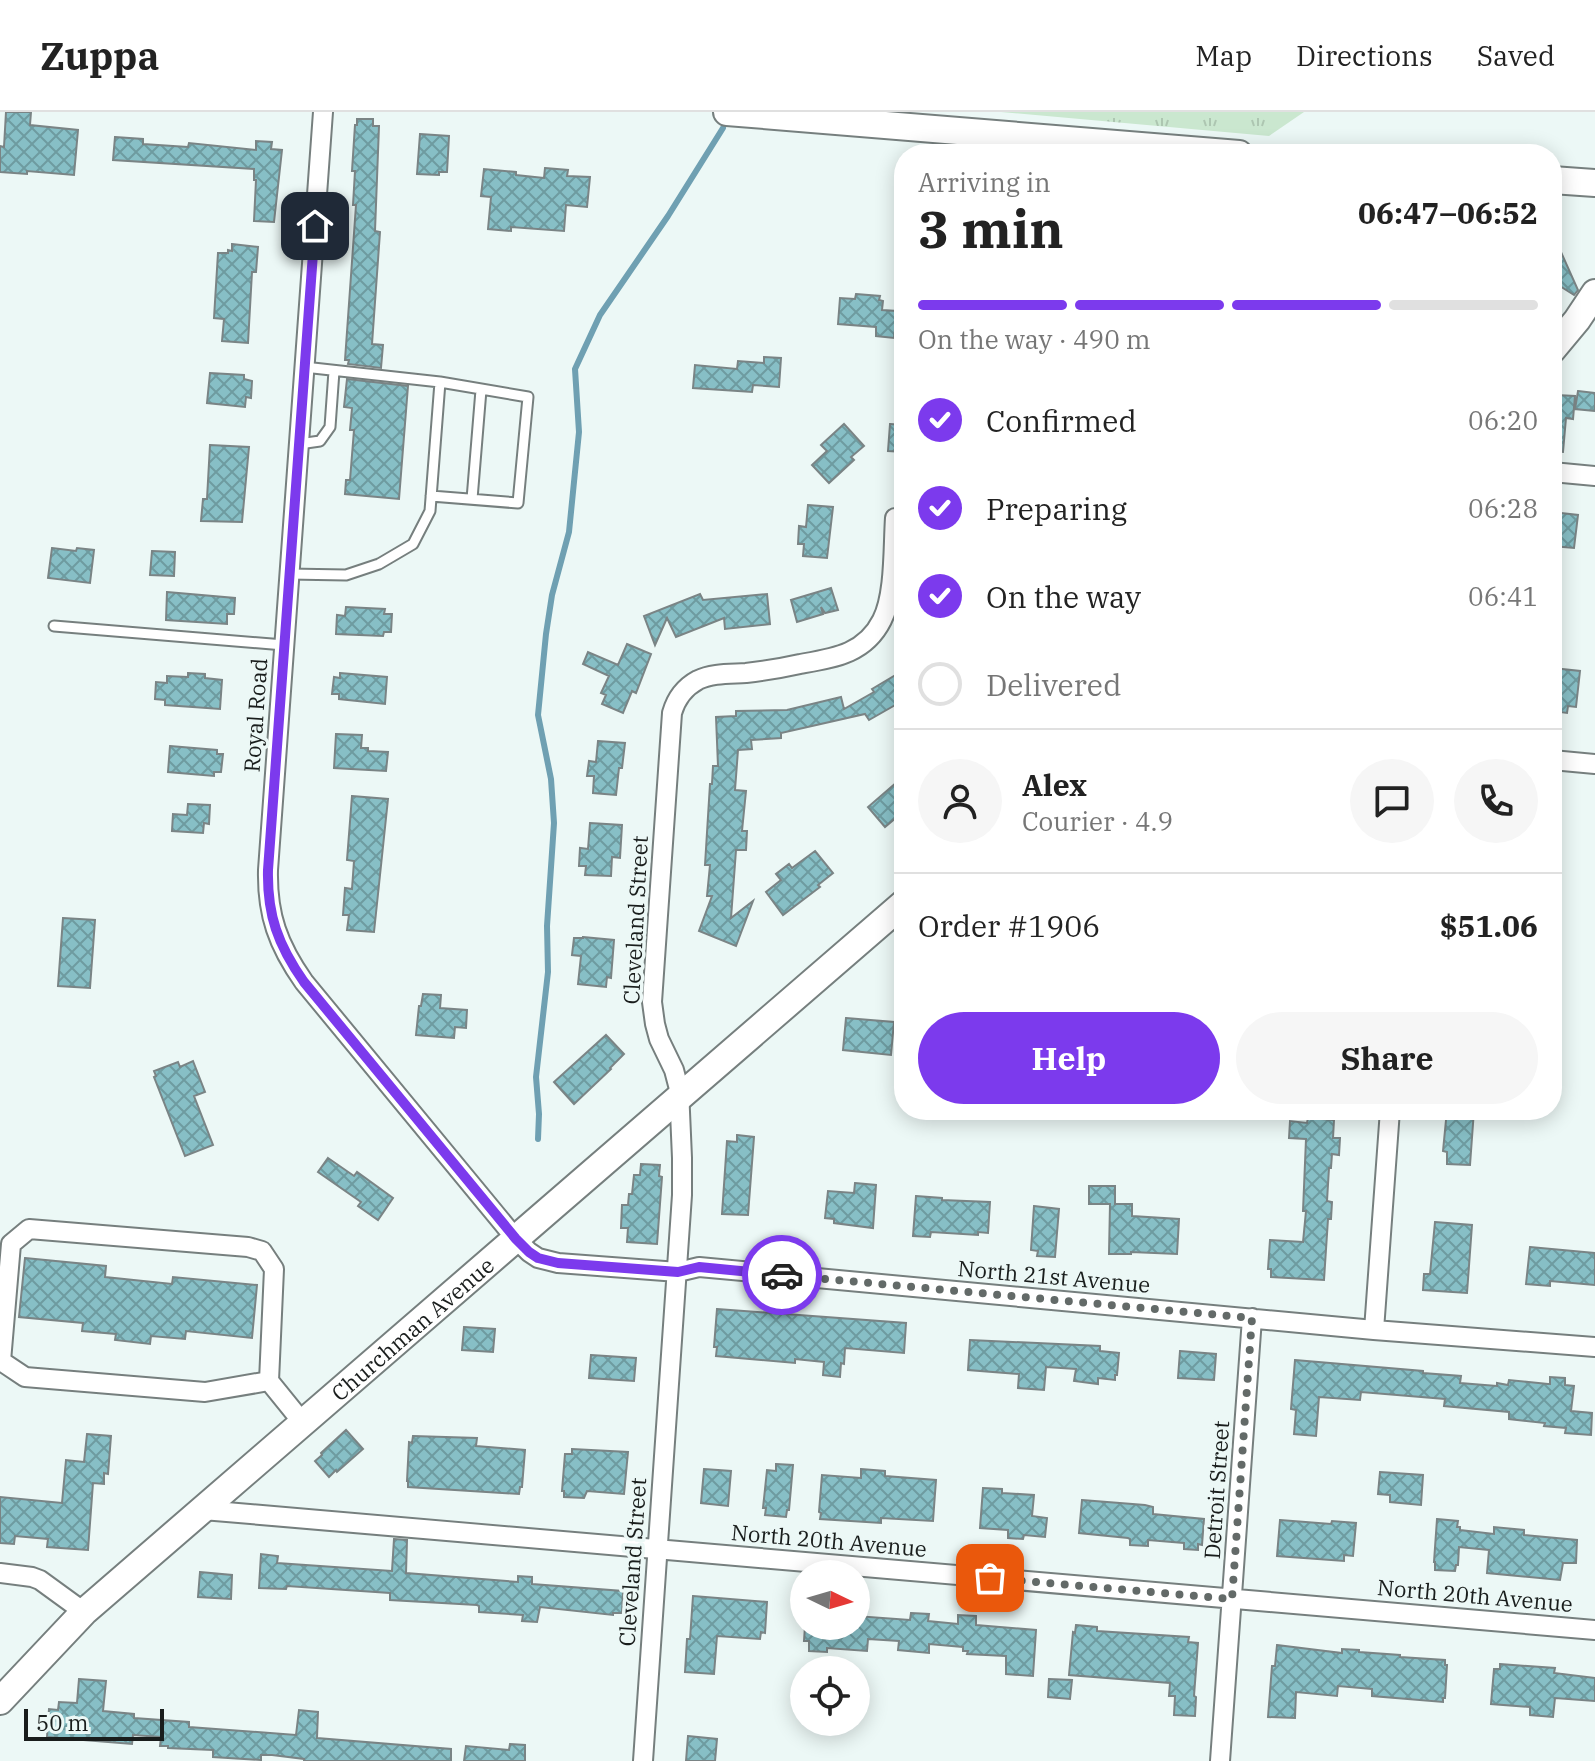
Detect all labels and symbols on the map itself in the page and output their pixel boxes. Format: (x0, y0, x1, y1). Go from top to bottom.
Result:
pin (281, 192, 349, 260)
street label: Royal Road (237, 657, 273, 773)
street label: Cleveland Street (616, 835, 654, 1005)
courier (742, 1235, 822, 1315)
street label: Churchman Avenue (325, 1250, 499, 1407)
street label: North 21st Avenue (957, 1253, 1151, 1299)
street label: Detroit Street (1197, 1420, 1235, 1560)
street label: Cleveland Street (612, 1476, 652, 1647)
street label: North 20th Avenue (730, 1517, 928, 1563)
pin (956, 1544, 1024, 1612)
north arrow (790, 1560, 870, 1640)
street label: North 20th Avenue (1376, 1572, 1574, 1618)
scale bar (24, 1705, 164, 1741)

